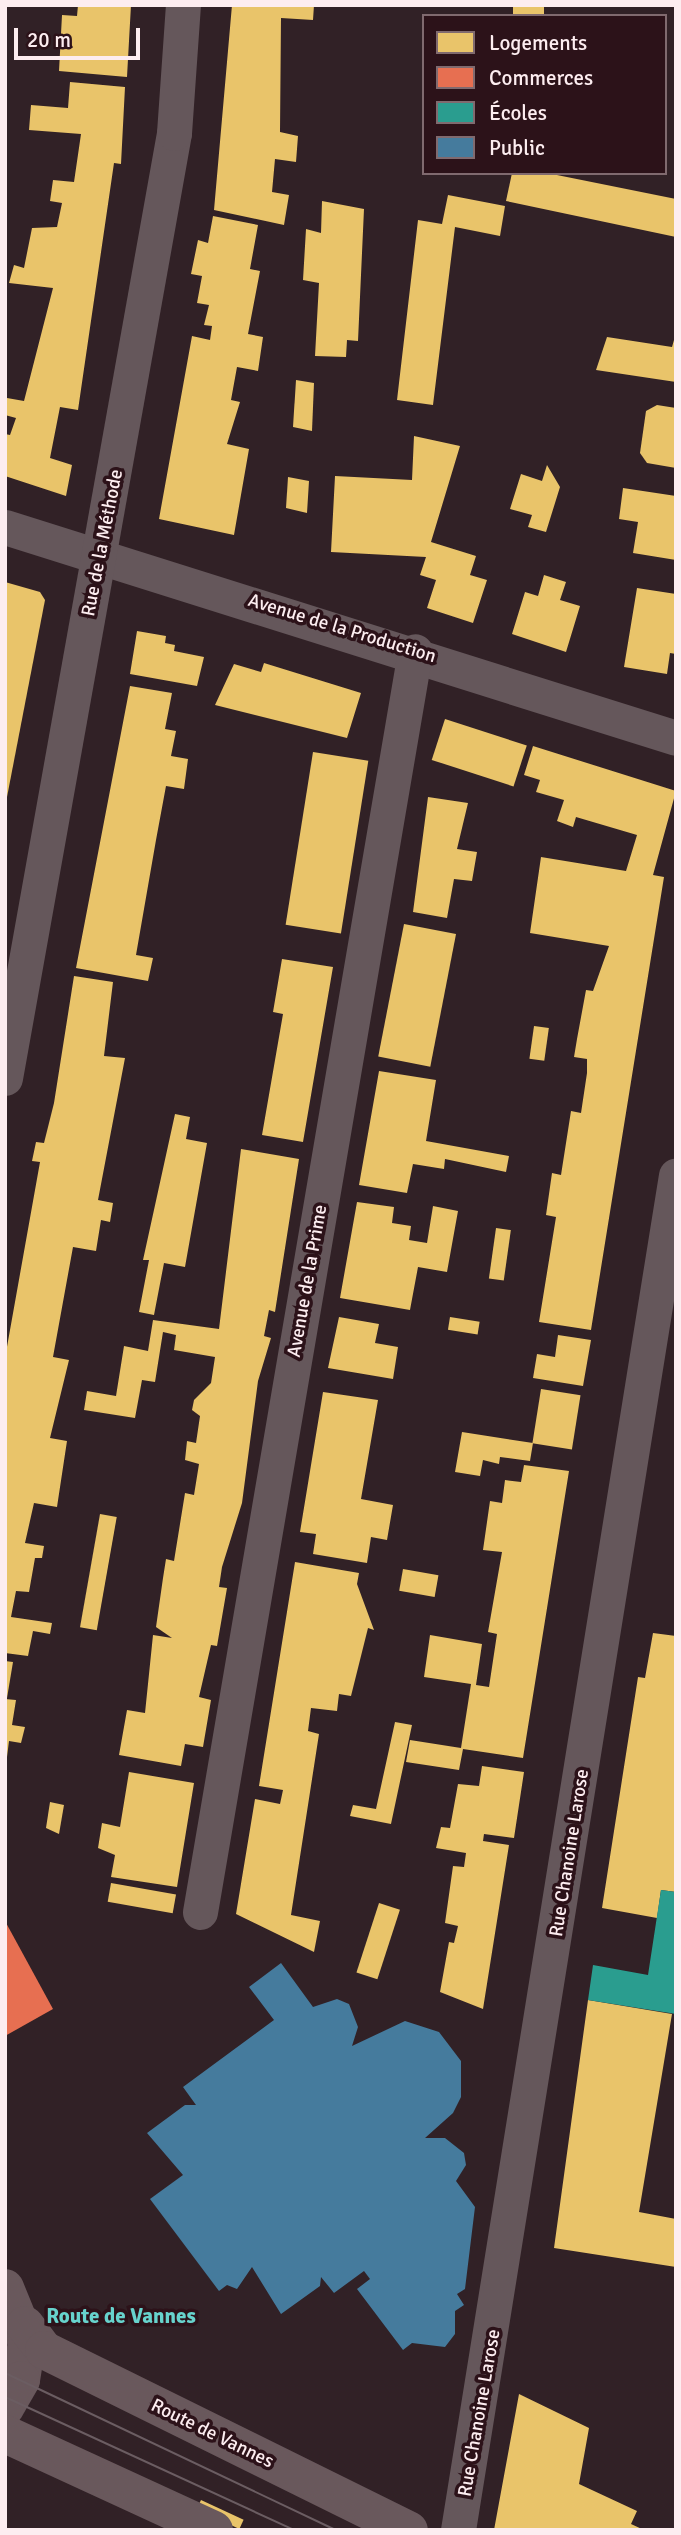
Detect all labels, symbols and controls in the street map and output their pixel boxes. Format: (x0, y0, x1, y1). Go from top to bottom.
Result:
scale bar (18, 14, 144, 58)
legend (422, 14, 667, 175)
text: 20 m (27, 27, 71, 53)
text: Logements (489, 30, 587, 56)
text: Commerces (489, 65, 593, 91)
text: Écoles (489, 100, 547, 126)
text: Public (489, 135, 545, 161)
street label: Rue de la Méthode (78, 467, 128, 619)
street label: Avenue de la Production (245, 590, 439, 668)
street label: Avenue de la Prime (283, 1203, 333, 1359)
street label: Rue Chanoine Larose (545, 1767, 595, 1939)
district label: Route de Vannes (46, 2303, 196, 2329)
street label: Rue Chanoine Larose (454, 2328, 506, 2498)
street label: Route de Vannes (147, 2394, 277, 2474)

